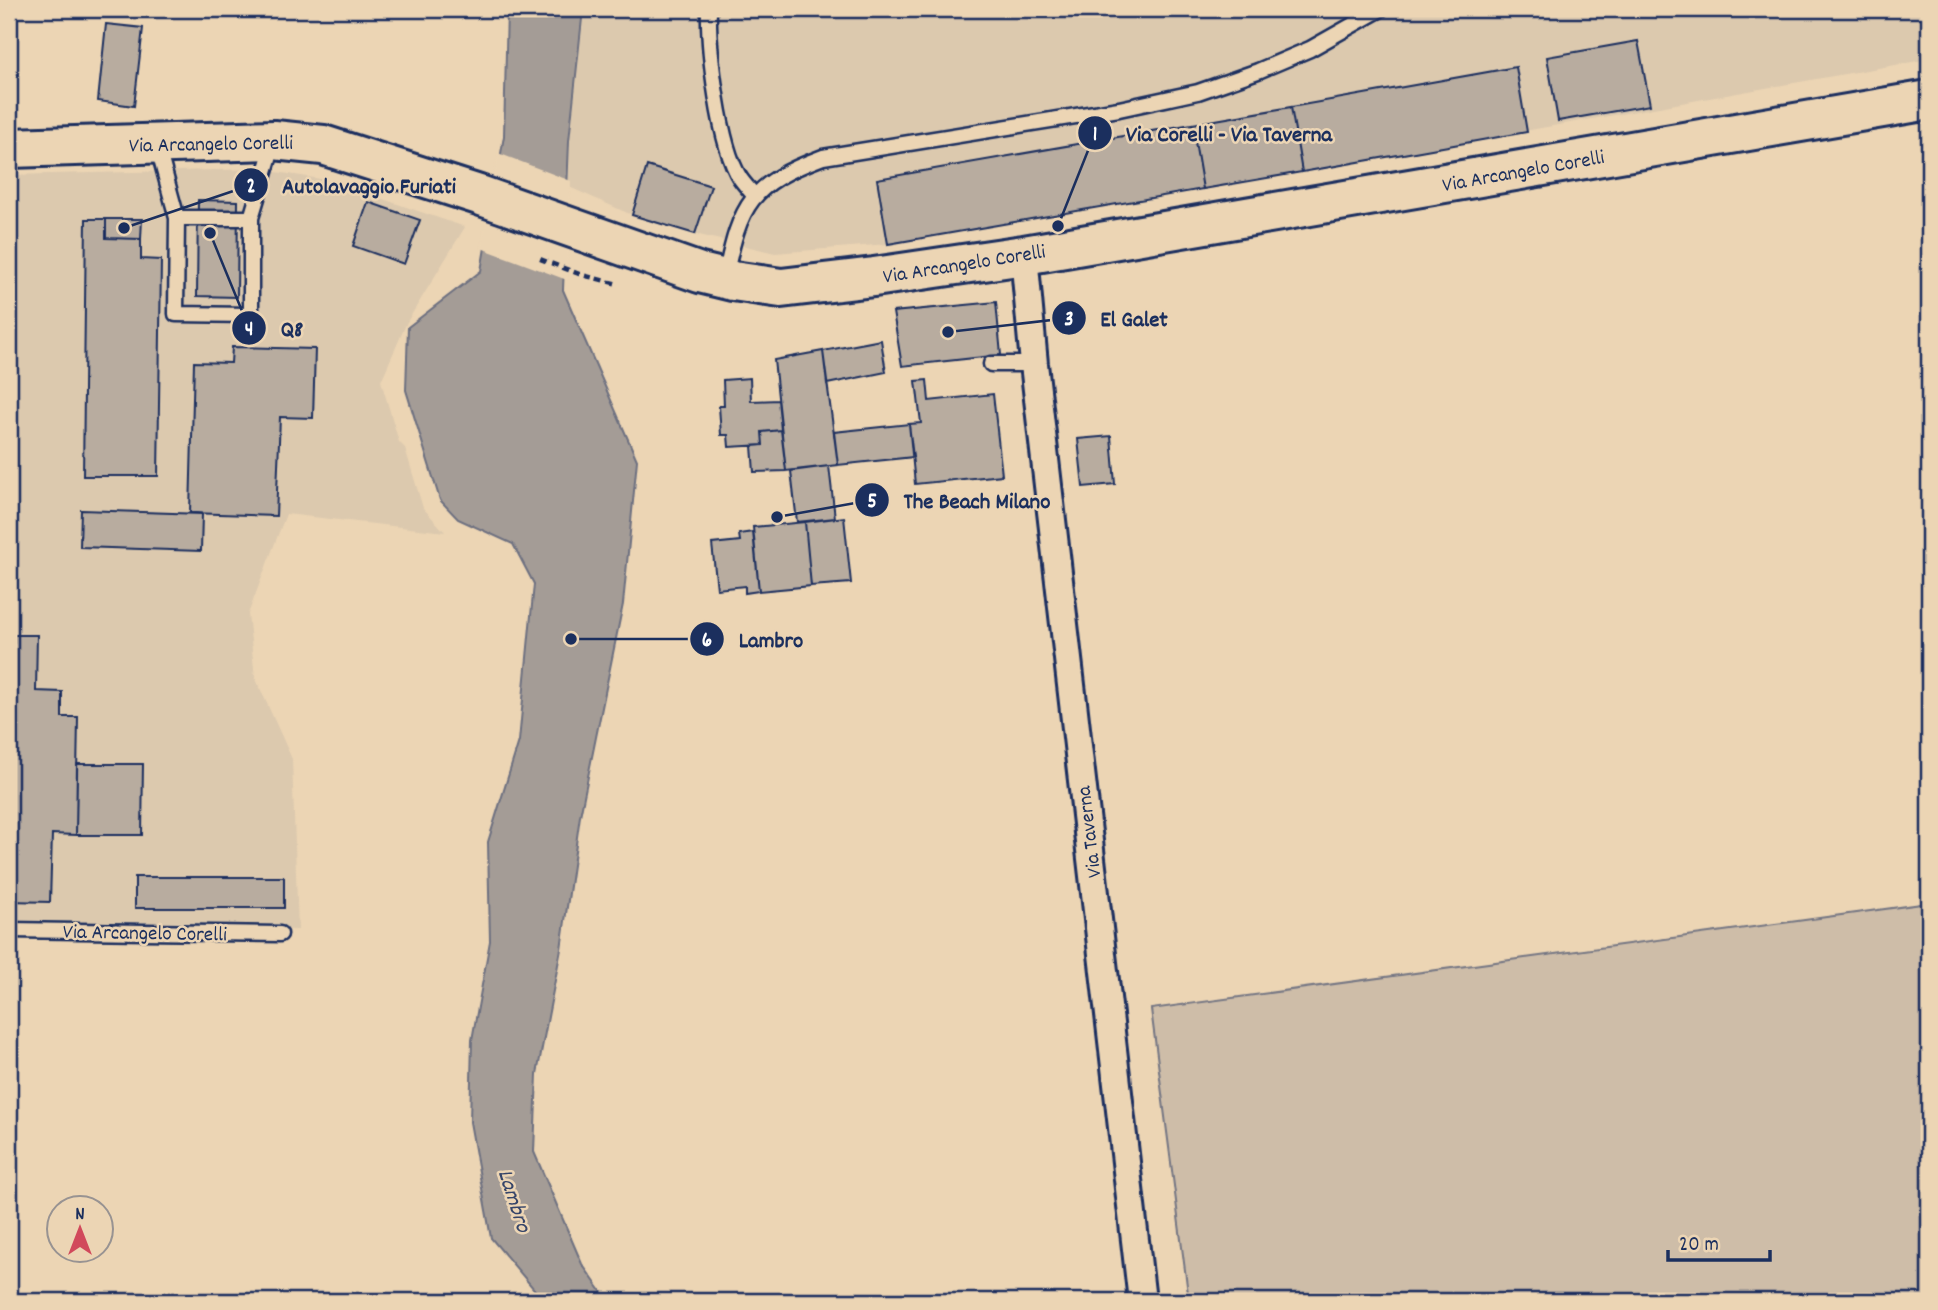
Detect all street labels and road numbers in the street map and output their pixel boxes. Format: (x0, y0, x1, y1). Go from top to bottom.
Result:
street label: Via Arcangelo Corelli (129, 130, 293, 162)
street label: Via Arcangelo Corelli (1440, 144, 1607, 202)
street label: Via Arcangelo Corelli (881, 238, 1048, 294)
street label: Via Taverna (1070, 783, 1111, 879)
street label: Via Arcangelo Corelli (63, 919, 227, 951)

